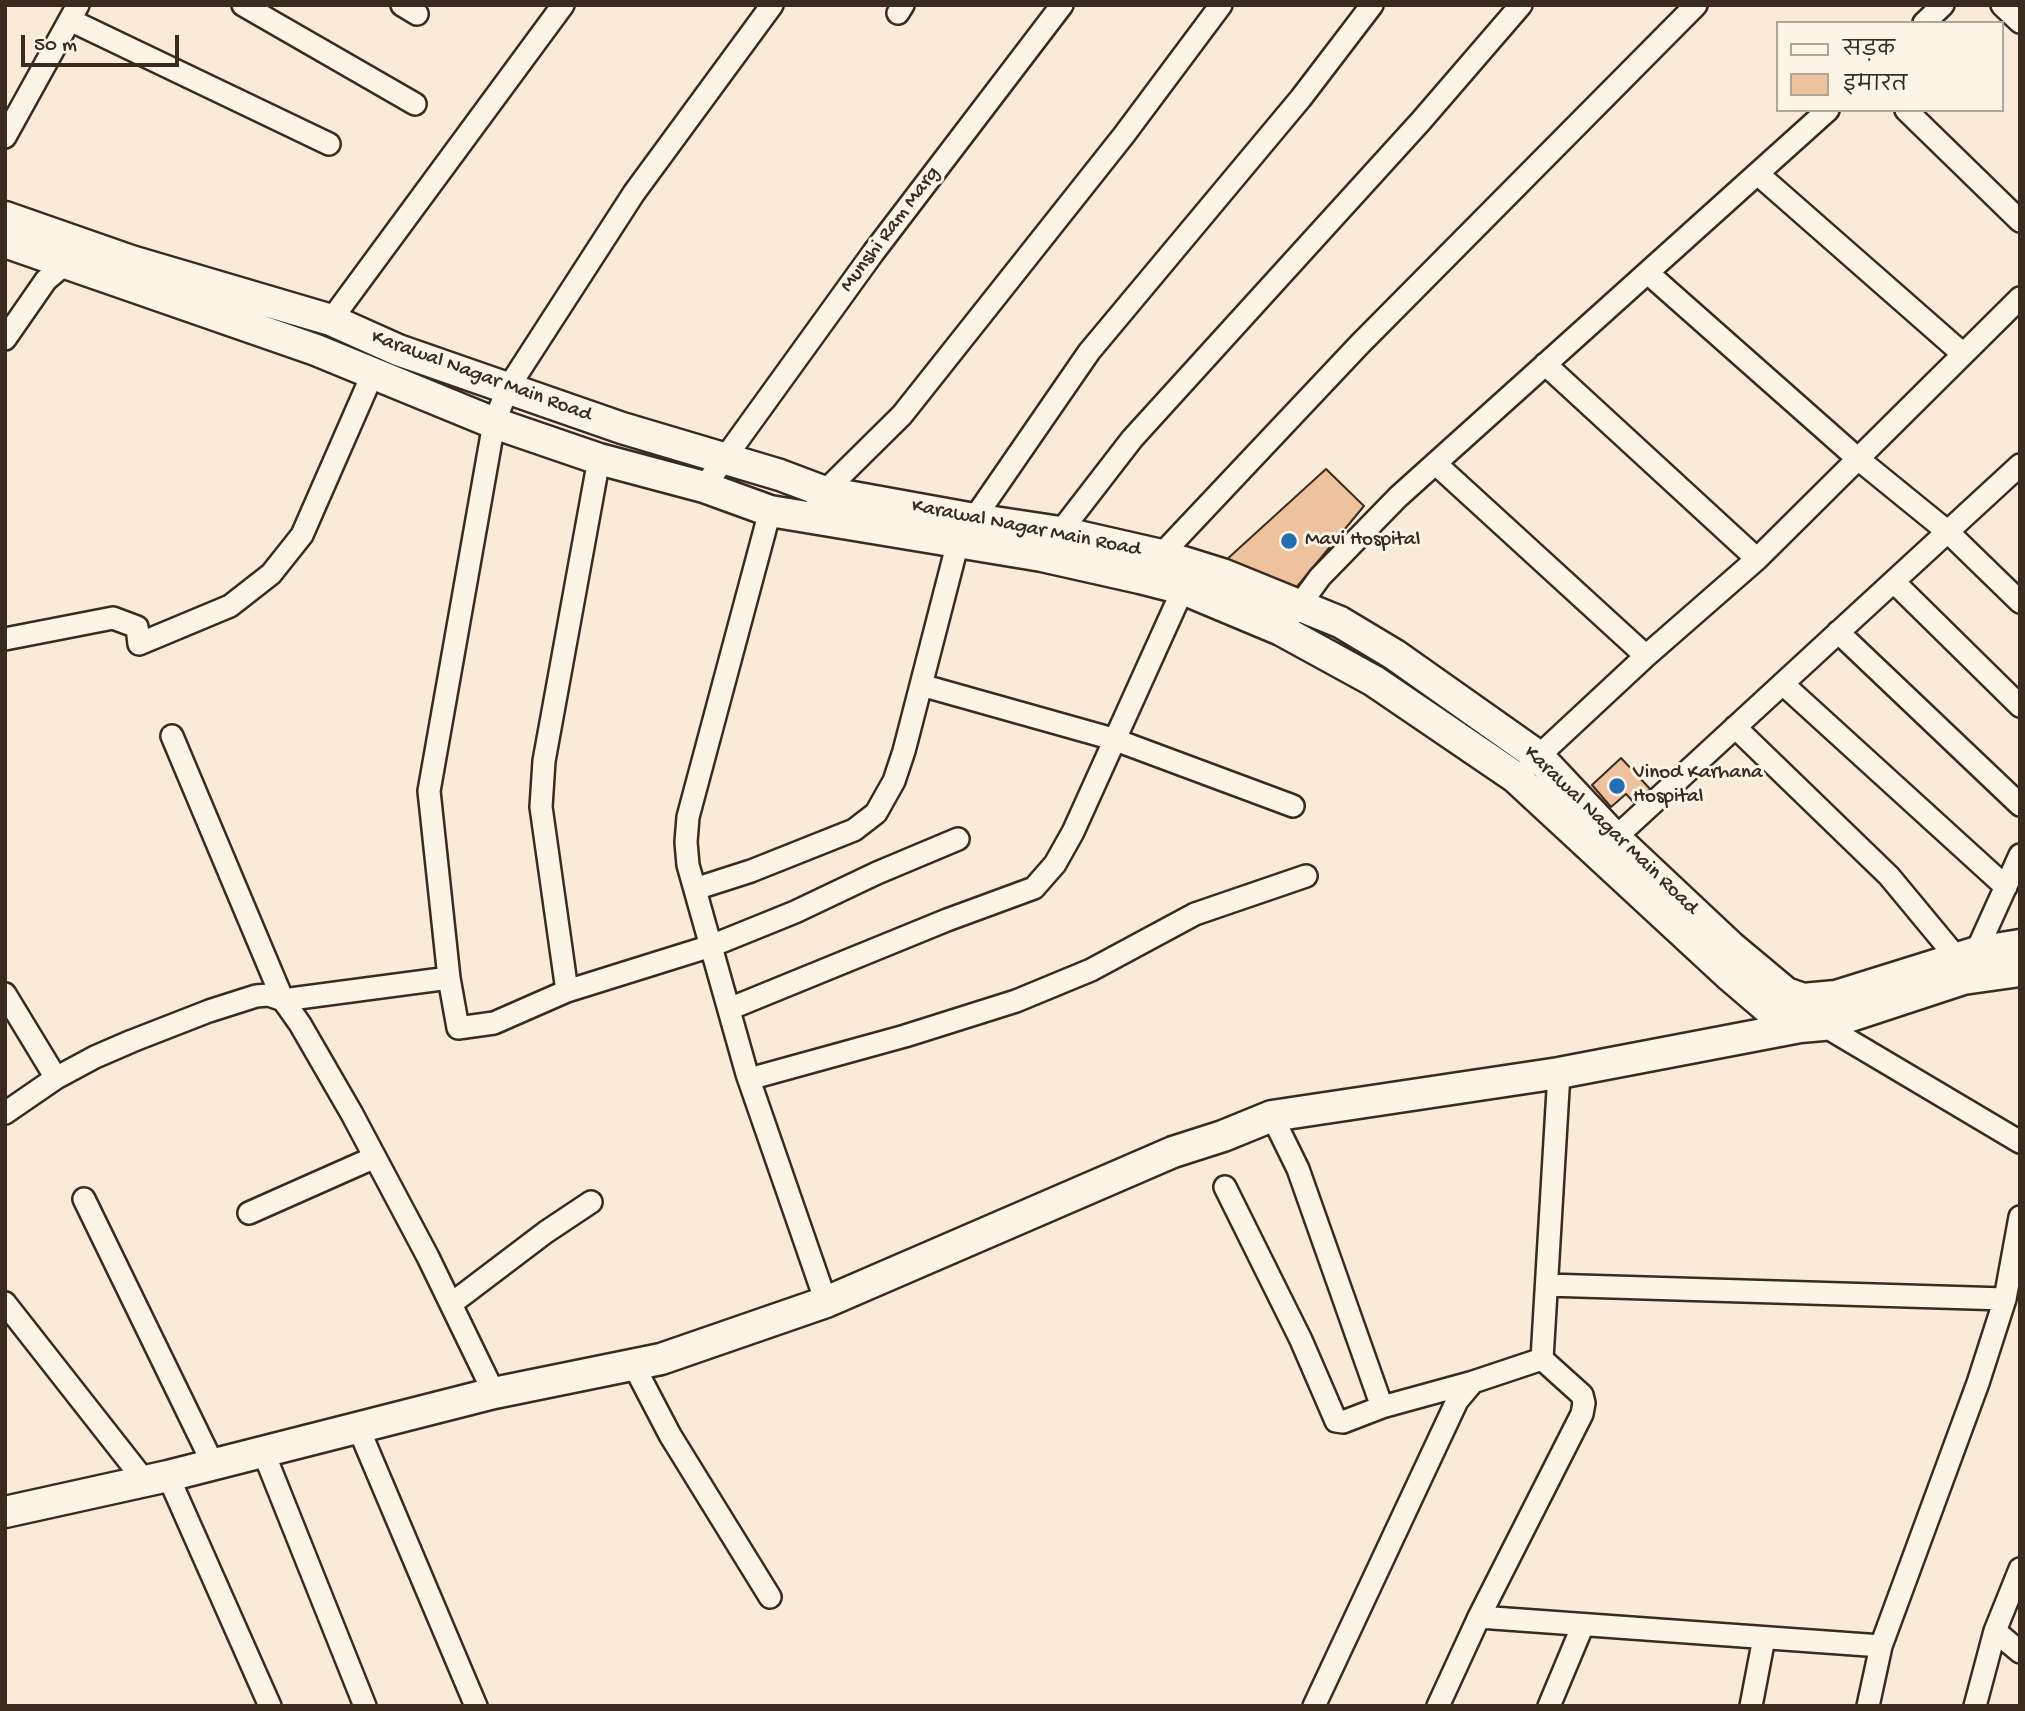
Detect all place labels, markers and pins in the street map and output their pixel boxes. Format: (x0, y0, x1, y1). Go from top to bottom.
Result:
place label: Mavi Hospital (1305, 528, 1420, 554)
marker: Mavi Hospital (1279, 531, 1299, 551)
place label: Vinod Karhana Hospital (1633, 761, 1763, 811)
marker: Vinod Karhana Hospital (1607, 776, 1627, 796)

